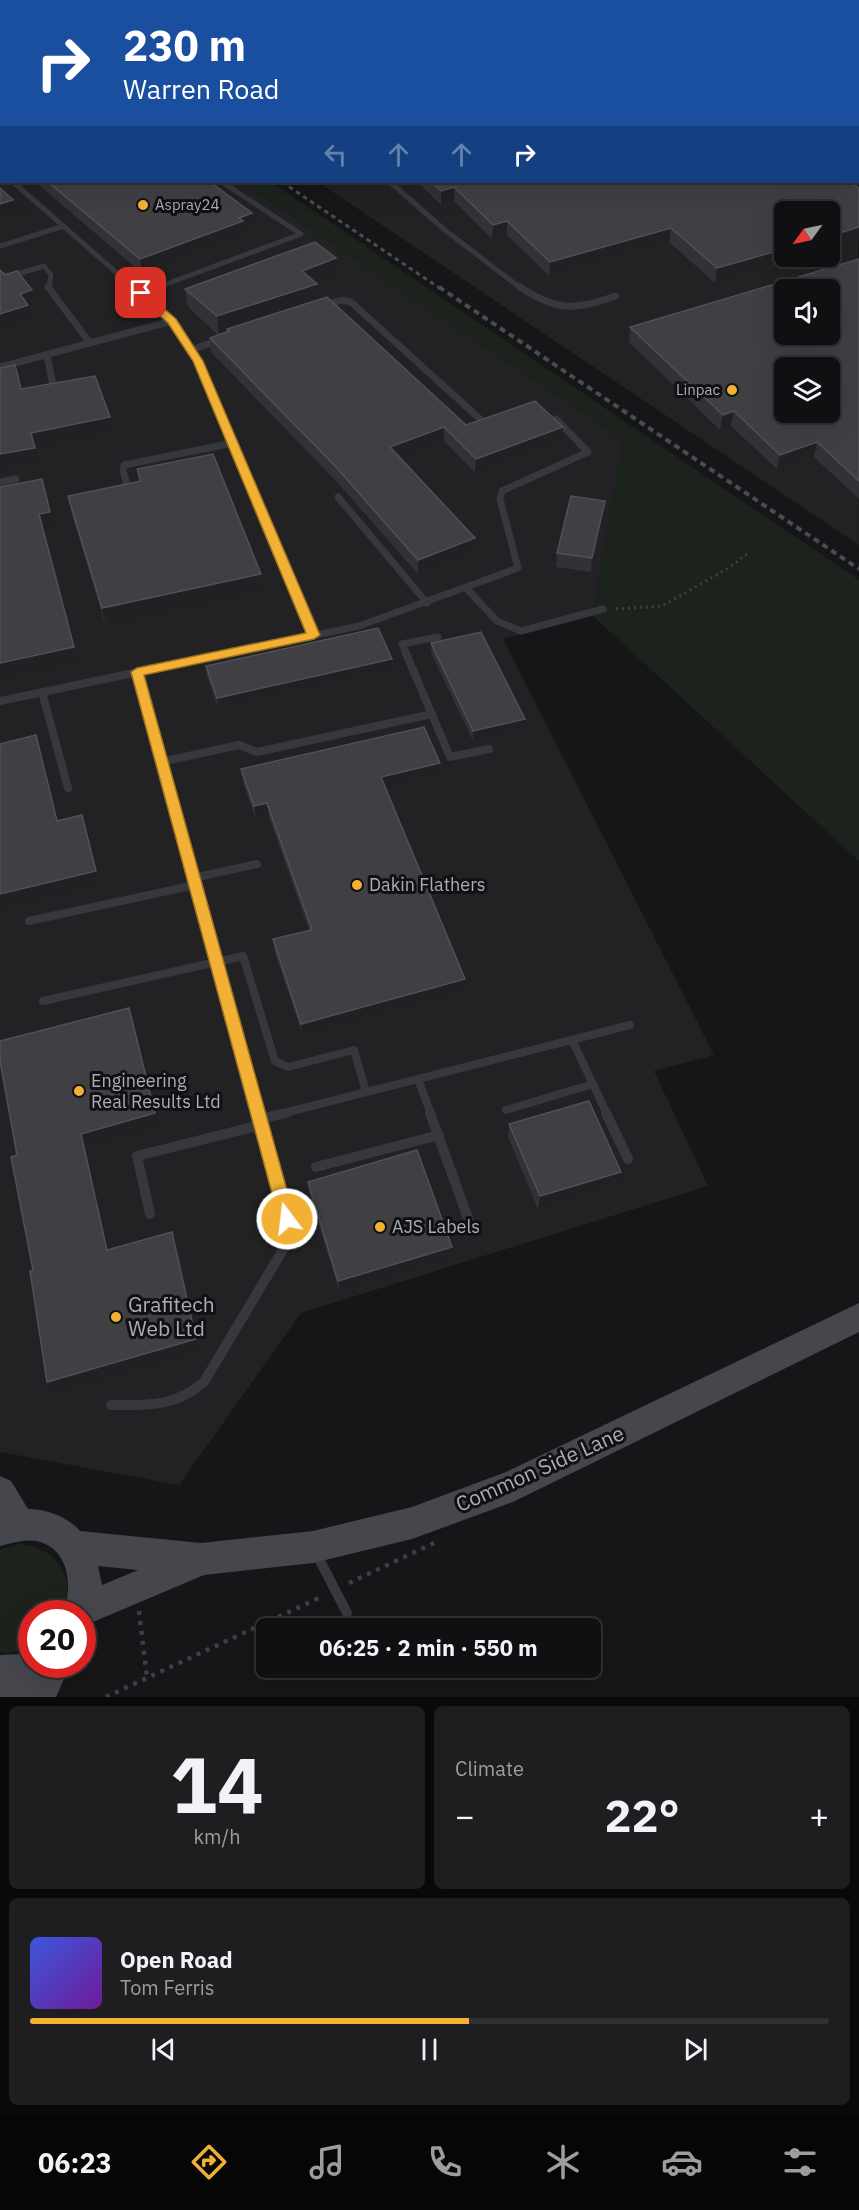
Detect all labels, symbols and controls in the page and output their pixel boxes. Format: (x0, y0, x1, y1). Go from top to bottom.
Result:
text: 230 m (123, 18, 246, 73)
icon: right (24, 24, 102, 102)
text: Warren Road (123, 71, 280, 106)
icon: left (319, 138, 352, 171)
icon: ahead (382, 138, 415, 171)
icon: ahead (445, 138, 478, 171)
icon: right (508, 138, 541, 171)
place label: Aspray24 (155, 195, 220, 214)
marker: Aspray24 (136, 198, 150, 212)
north arrow (774, 201, 840, 267)
map controls (774, 201, 840, 423)
pin (115, 267, 166, 318)
icon: arrive (124, 276, 157, 309)
button: sound (774, 279, 840, 345)
button: layers (774, 357, 840, 423)
place label: Linpac (676, 380, 720, 399)
marker: Linpac (725, 383, 739, 397)
place label: Dakin Flathers (369, 873, 486, 896)
marker: Dakin Flathers (350, 878, 364, 892)
place label: Engineering Real Results Ltd (91, 1069, 221, 1113)
marker: Engineering Real Results Ltd (72, 1084, 86, 1098)
position arrow (255, 1187, 319, 1251)
place label: AJS Labels (392, 1215, 480, 1238)
marker: AJS Labels (373, 1220, 387, 1234)
place label: Grafitech Web Ltd (128, 1290, 215, 1342)
marker: Grafitech Web Ltd (109, 1310, 123, 1324)
street label: Common Side Lane (451, 1418, 628, 1518)
speed limit sign: 20 (18, 1600, 96, 1678)
text: 06:25 · 2 min · 550 m (319, 1633, 538, 1662)
text: 14 (170, 1733, 264, 1834)
text: Climate (455, 1755, 524, 1782)
text: 22° (604, 1786, 680, 1844)
text: − (455, 1794, 475, 1837)
text: + (809, 1794, 829, 1837)
text: km/h (193, 1823, 241, 1850)
text: Open Road (120, 1945, 233, 1974)
text: Tom Ferris (120, 1974, 215, 2001)
icon: previous (147, 2033, 180, 2066)
icon: pause (413, 2033, 446, 2066)
icon: next (679, 2033, 712, 2066)
icon: directions (188, 2141, 230, 2183)
icon: music (306, 2141, 348, 2183)
icon: phone (424, 2141, 466, 2183)
icon: climate (542, 2141, 584, 2183)
icon: car (661, 2141, 703, 2183)
icon: filters (779, 2141, 821, 2183)
text: 06:23 (38, 2145, 112, 2180)

